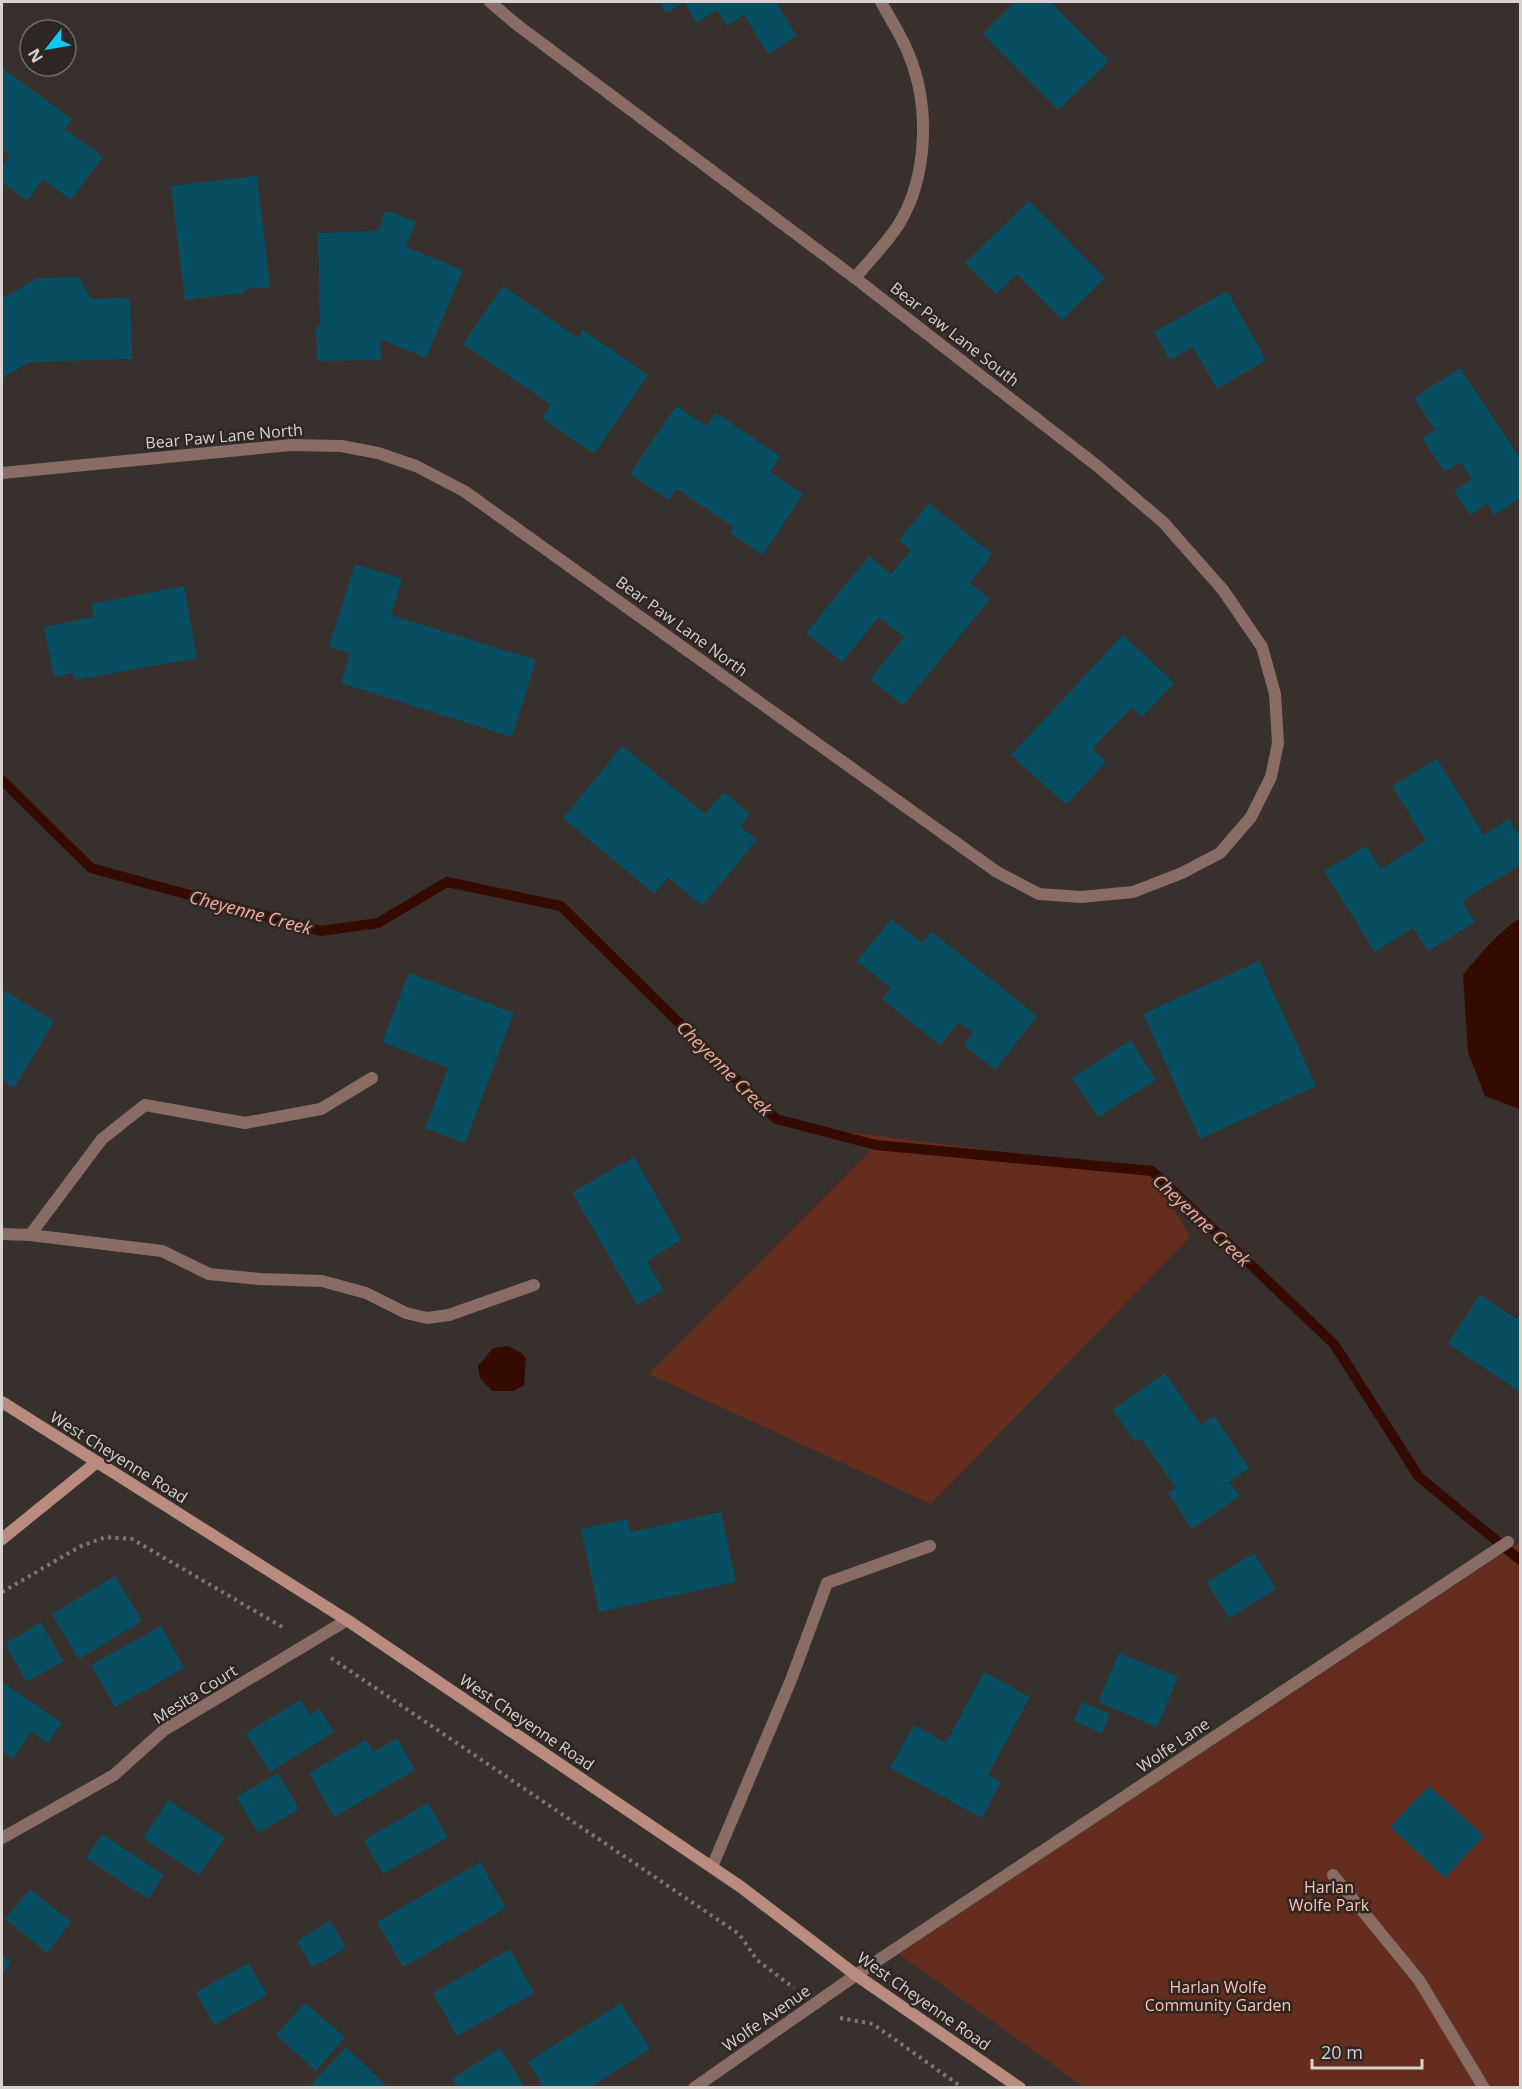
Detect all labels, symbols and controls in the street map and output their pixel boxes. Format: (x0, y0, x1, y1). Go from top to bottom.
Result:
north arrow (18, 18, 78, 78)
text: N (22, 44, 48, 67)
street label: Bear Paw Lane South (886, 277, 1024, 391)
street label: Bear Paw Lane North (144, 418, 304, 454)
street label: Bear Paw Lane North (612, 571, 752, 681)
water label: Cheyenne Creek (187, 884, 316, 940)
water label: Cheyenne Creek (672, 1015, 779, 1122)
water label: Cheyenne Creek (1148, 1168, 1257, 1273)
street label: West Cheyenne Road (46, 1406, 192, 1508)
street label: Mesita Court (149, 1659, 242, 1729)
street label: West Cheyenne Road (455, 1669, 599, 1775)
street label: Wolfe Lane (1132, 1713, 1214, 1777)
park label: Harlan Wolfe Park (1289, 1876, 1370, 1916)
street label: West Cheyenne Road (853, 1947, 995, 2055)
park label: Harlan Wolfe Community Garden (1145, 1976, 1291, 2016)
street label: Wolfe Avenue (718, 1980, 814, 2056)
scale bar (1312, 2032, 1422, 2070)
text: 20 m (1321, 2040, 1363, 2064)

